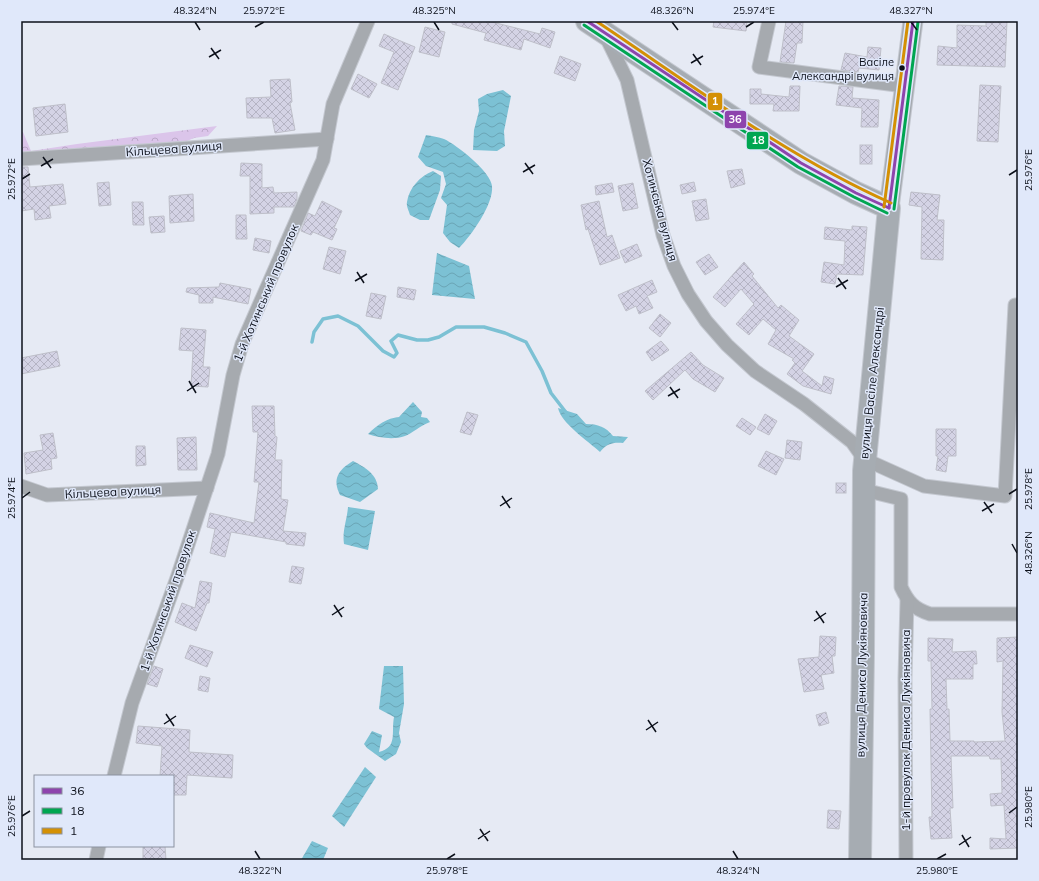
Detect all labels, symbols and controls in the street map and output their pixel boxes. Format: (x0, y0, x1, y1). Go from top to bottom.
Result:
text: 48.324°N (173, 4, 217, 17)
text: 25.972°E (243, 4, 285, 17)
text: 48.325°N (412, 4, 456, 17)
text: 48.326°N (650, 4, 694, 17)
text: 25.974°E (733, 4, 775, 17)
text: 48.327°N (889, 4, 933, 17)
place label: Васіле Александрі вулиця (792, 55, 894, 83)
marker: Васіле Александрі вулиця (897, 63, 907, 73)
line badge: 1 (707, 92, 723, 111)
text: 1 (712, 94, 719, 108)
line badge: 36 (724, 110, 747, 129)
text: 36 (728, 112, 742, 126)
line badge: 18 (746, 131, 769, 150)
text: 18 (751, 133, 765, 147)
street label: Кільцева вулиця (125, 138, 223, 159)
text: 25.976°E (1022, 149, 1035, 191)
street label: Хотинська вулиця (640, 157, 681, 263)
text: 25.972°E (5, 158, 18, 200)
street label: 1-й Хотинський провулок (230, 221, 302, 364)
street label: вулиця Васіле Александрі (856, 306, 887, 460)
text: 25.978°E (1022, 468, 1035, 510)
text: 25.974°E (5, 477, 18, 519)
street label: Кільцева вулиця (64, 481, 162, 502)
street label: 1-й Хотинський провулок (136, 528, 199, 673)
text: 48.326°N (1022, 531, 1035, 575)
street label: вулиця Дениса Лукіяновича (853, 592, 870, 758)
street label: 1-й провулок Дениса Лукіяновича (898, 629, 913, 831)
legend (34, 775, 174, 847)
text: 36 (70, 783, 84, 798)
text: 25.980°E (1022, 786, 1035, 828)
text: 25.976°E (5, 795, 18, 837)
text: 18 (70, 803, 84, 818)
text: 1 (70, 823, 77, 838)
text: 48.322°N (238, 864, 282, 877)
text: 25.978°E (426, 864, 468, 877)
text: 48.324°N (716, 864, 760, 877)
text: 25.980°E (916, 864, 958, 877)

